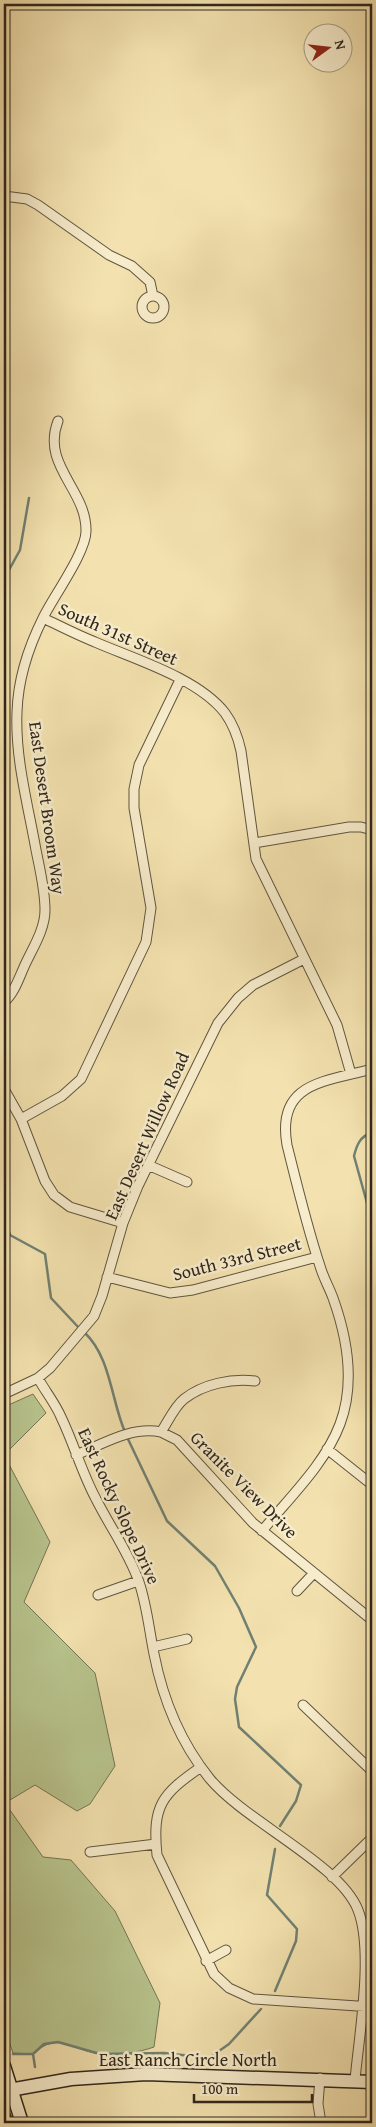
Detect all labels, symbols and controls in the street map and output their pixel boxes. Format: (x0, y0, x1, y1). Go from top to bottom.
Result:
north arrow (304, 22, 354, 72)
text: N (330, 38, 352, 52)
street label: South 31st Street (54, 595, 183, 672)
street label: East Desert Broom Way (22, 720, 73, 896)
street label: East Desert Willow Road (97, 1047, 196, 1224)
street label: South 33rd Street (170, 1229, 305, 1288)
street label: East Rocky Slope Drive (71, 1423, 168, 1589)
street label: Granite View Drive (184, 1425, 304, 1545)
street label: East Ranch Circle North (99, 2046, 277, 2073)
scale bar (194, 2072, 311, 2104)
text: 100 m (201, 2078, 239, 2099)

